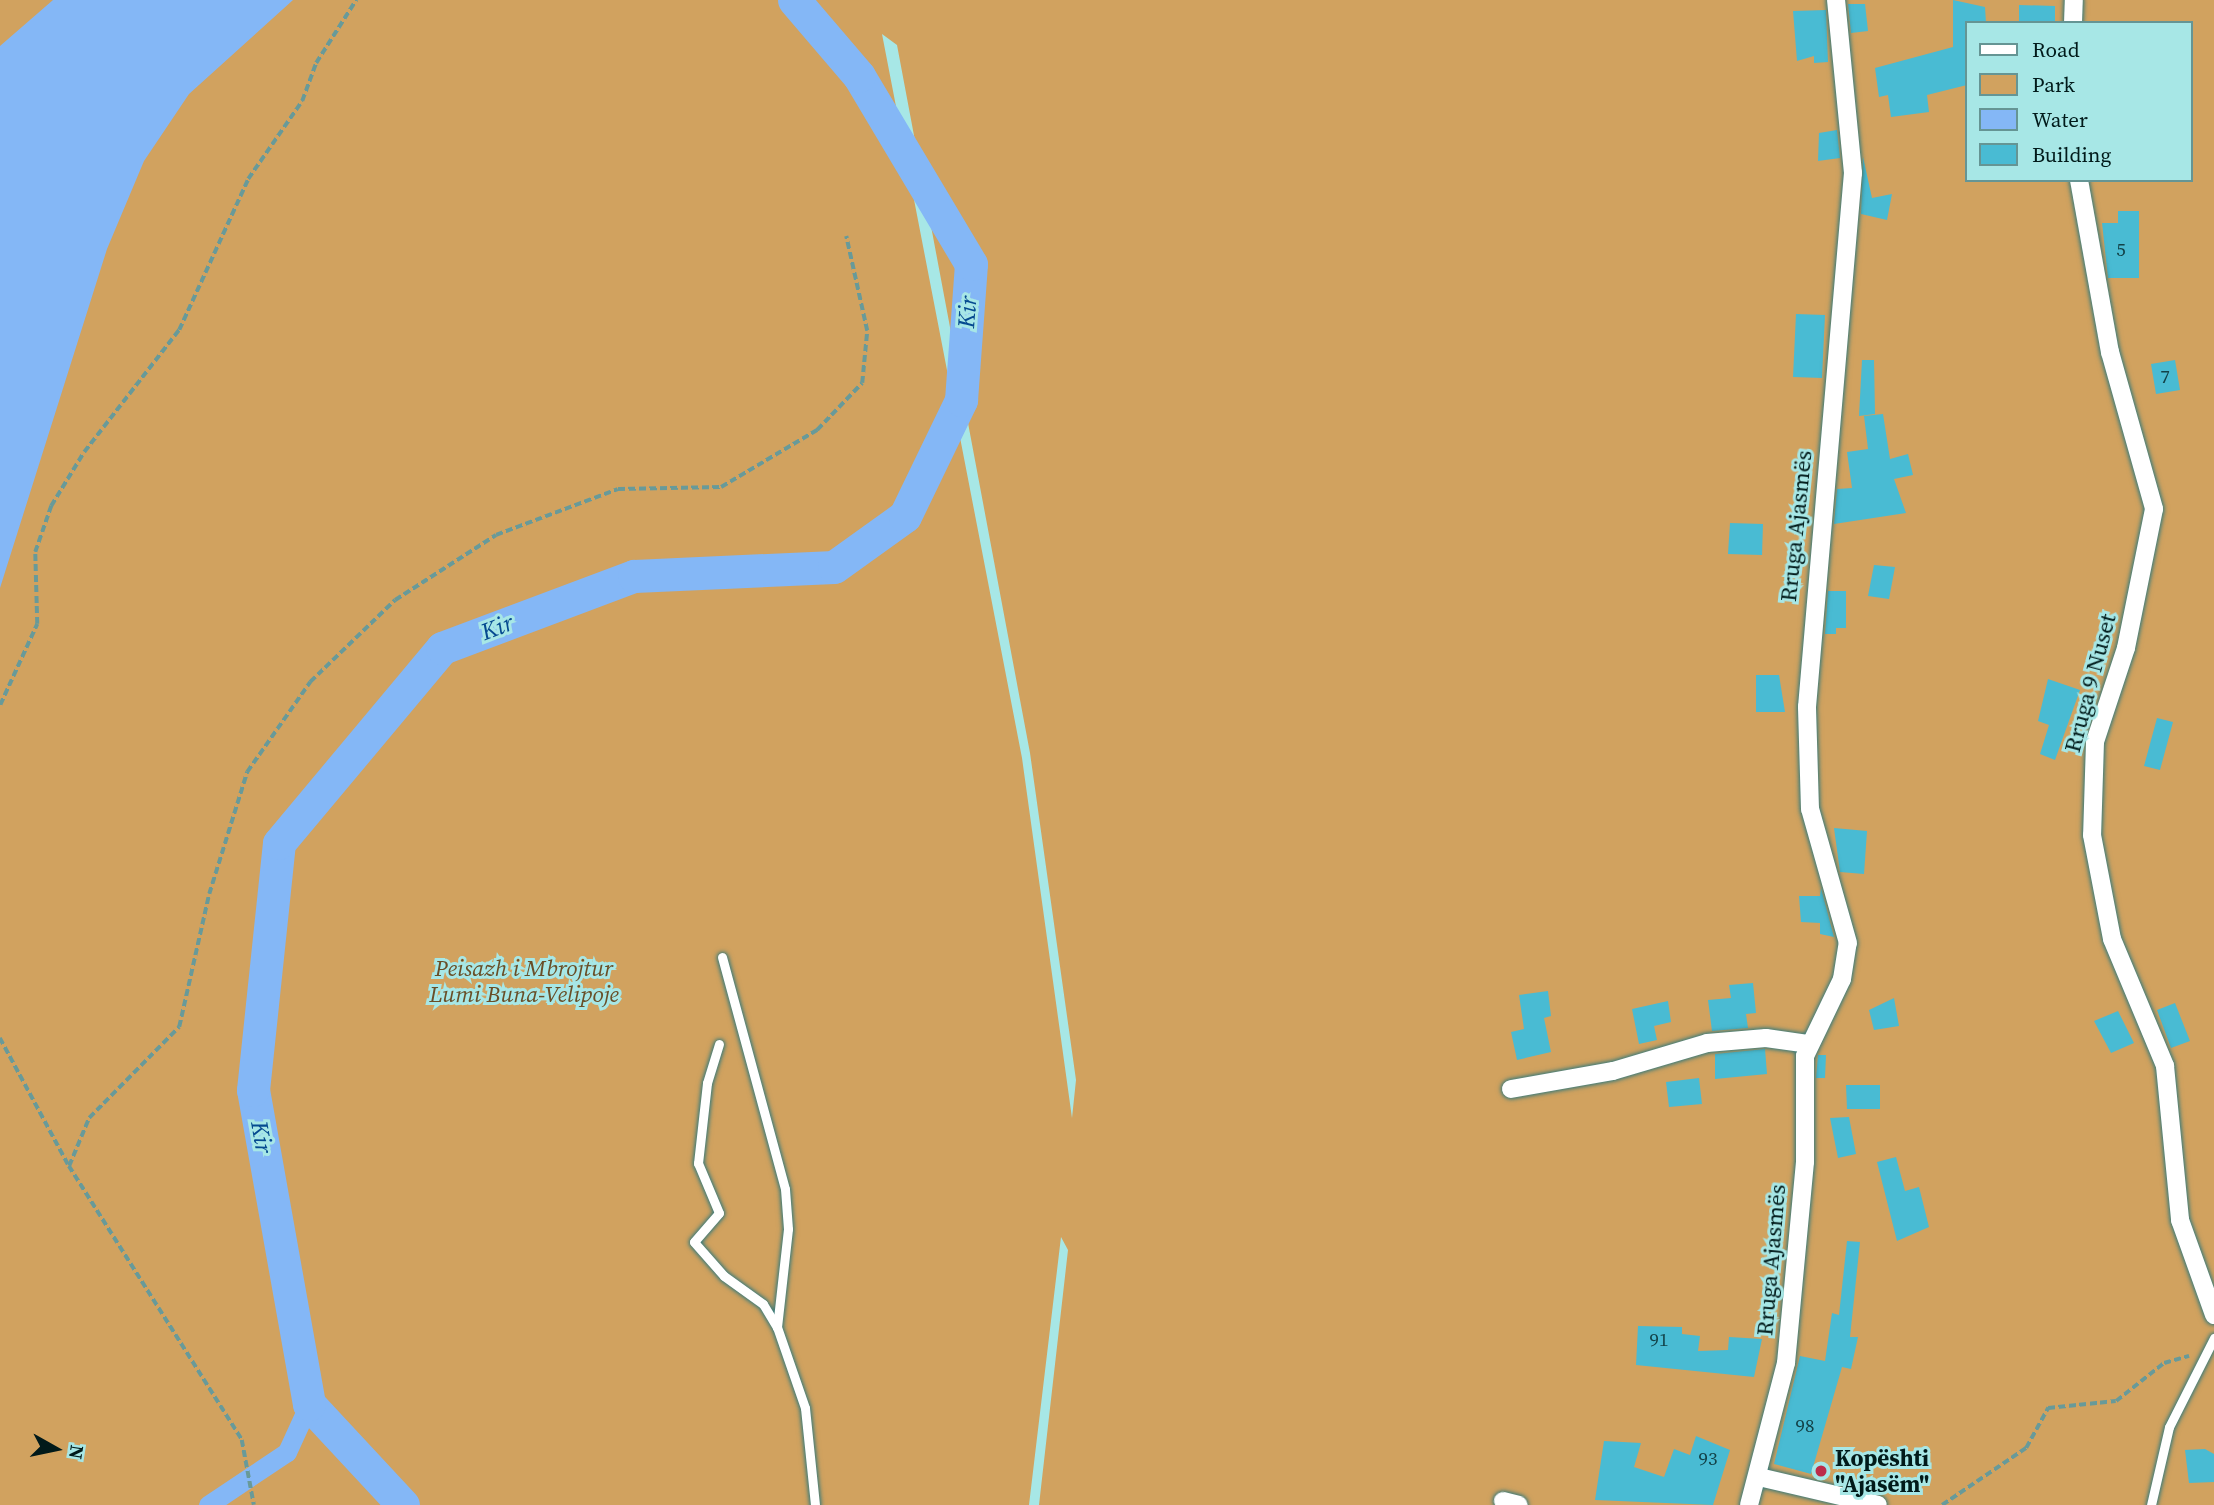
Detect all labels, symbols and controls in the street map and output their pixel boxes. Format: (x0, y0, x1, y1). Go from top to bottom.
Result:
legend (1966, 21, 2193, 182)
text: Road (2032, 35, 2080, 64)
text: Park (2032, 70, 2075, 99)
text: Water (2032, 105, 2088, 134)
text: Building (2032, 140, 2111, 169)
house number: 5 (2116, 239, 2126, 261)
water label: Kir (951, 295, 983, 329)
house number: 7 (2160, 366, 2170, 388)
street label: Rruga Ajasmës (1774, 449, 1818, 603)
water label: Kir (477, 608, 517, 646)
street label: Rruga 9 Nuset (2058, 611, 2122, 755)
park label: Peisazh i Mbrojtur Lumi Buna-Velipoje (429, 954, 619, 1008)
water label: Kir (245, 1118, 279, 1156)
street label: Rruga Ajasmës (1751, 1183, 1791, 1337)
house number: 91 (1650, 1329, 1668, 1351)
north arrow (21, 1414, 91, 1484)
house number: 98 (1796, 1415, 1814, 1437)
text: N (63, 1443, 91, 1461)
place label: Kopështi "Ajasëm" (1835, 1444, 1929, 1498)
house number: 93 (1699, 1448, 1717, 1470)
marker: Kopështi "Ajasëm" (1813, 1463, 1829, 1479)

